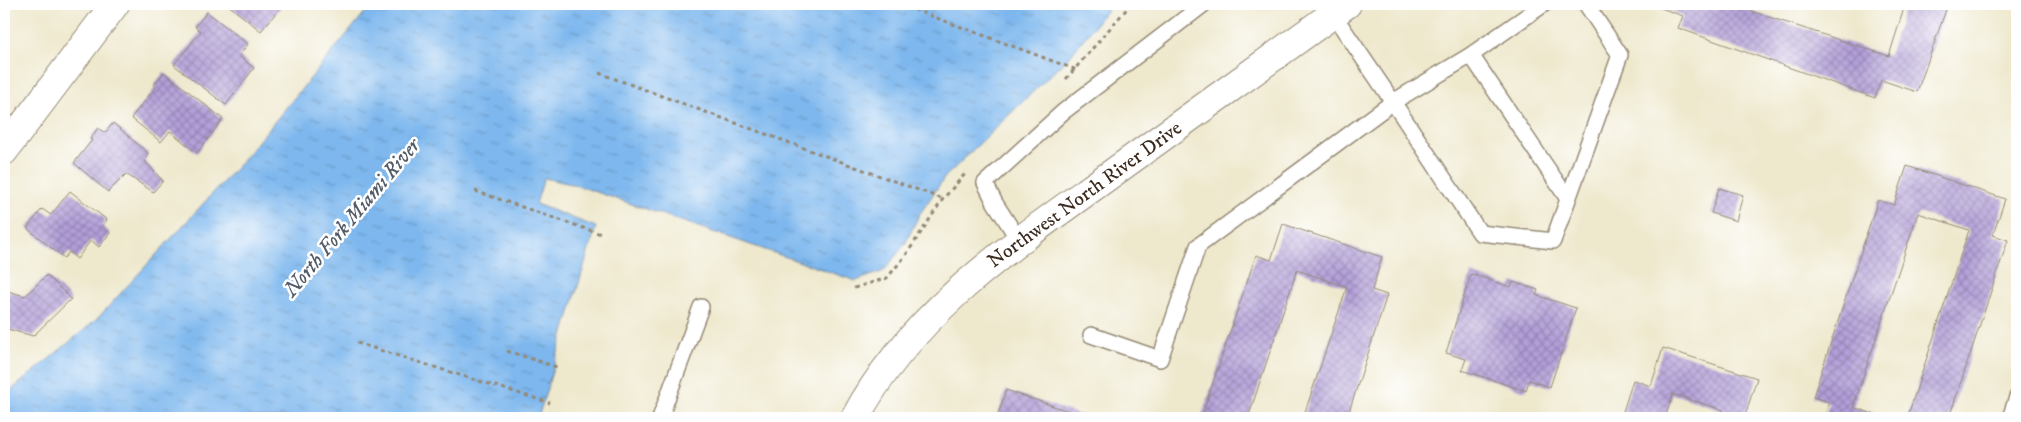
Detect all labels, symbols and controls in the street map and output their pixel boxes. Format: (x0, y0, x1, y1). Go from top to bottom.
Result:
street label: Northwest North River Drive (983, 116, 1187, 274)
water label: North Fork Miami River (277, 132, 427, 303)

